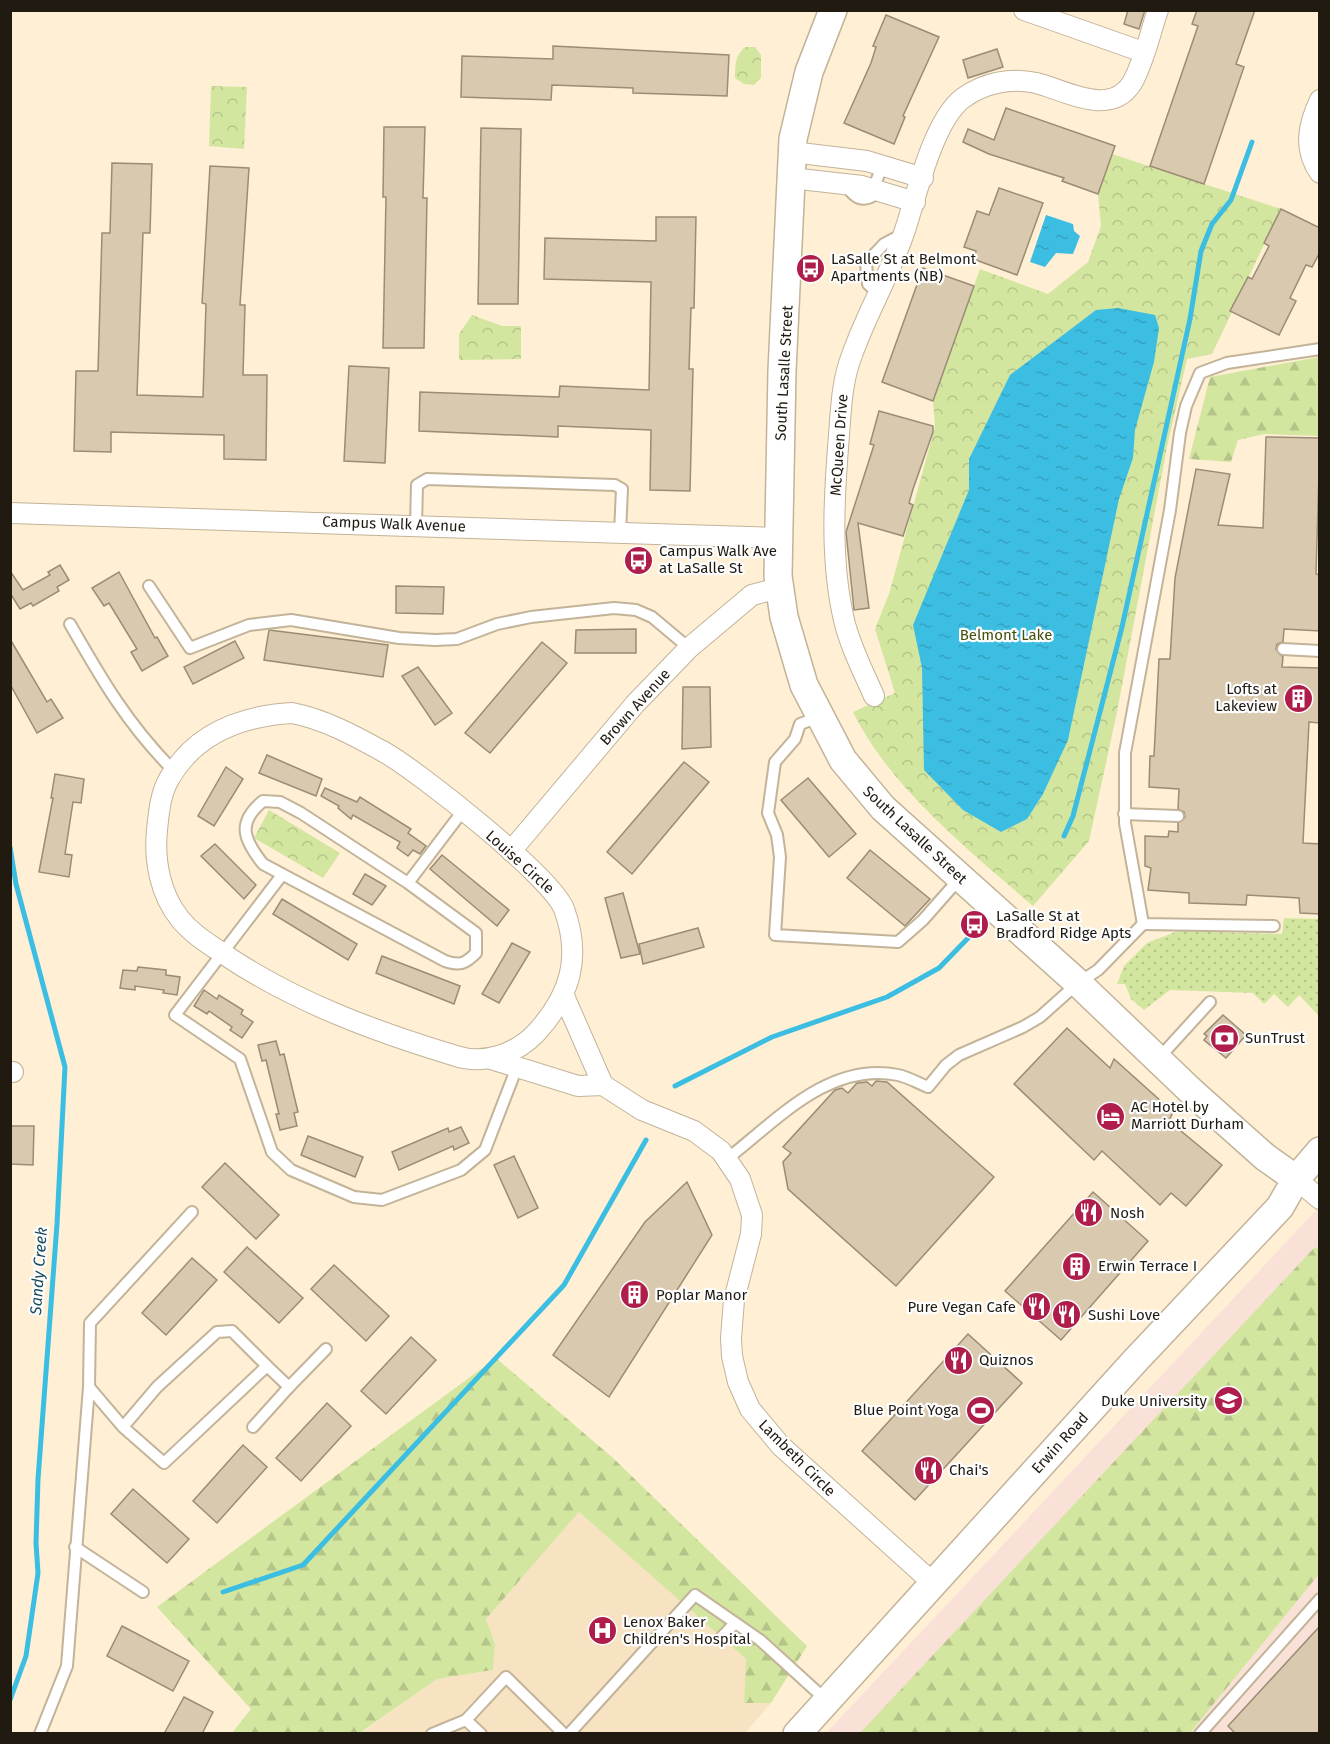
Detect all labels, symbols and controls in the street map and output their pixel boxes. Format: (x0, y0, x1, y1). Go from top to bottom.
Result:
place label: LaSalle St at Belmont Apartments (NB) (831, 250, 977, 285)
bus stop icon: LaSalle St at Belmont Apartments (NB) (794, 252, 826, 284)
street label: South Lasalle Street (771, 304, 797, 441)
street label: McQueen Drive (826, 393, 852, 497)
street label: Campus Walk Avenue (322, 512, 466, 536)
place label: Campus Walk Ave at LaSalle St (659, 542, 777, 577)
bus stop icon: Campus Walk Ave at LaSalle St (622, 544, 654, 576)
park label: Belmont Lake (960, 626, 1052, 644)
street label: Brown Avenue (596, 665, 674, 749)
place label: Lofts at Lakeview (1215, 680, 1278, 715)
building icon: Lofts at Lakeview (1282, 682, 1314, 714)
street label: South Lasalle Street (859, 782, 971, 888)
street label: Louise Circle (482, 827, 558, 897)
place label: LaSalle St at Bradford Ridge Apts (996, 907, 1131, 942)
bus stop icon: LaSalle St at Bradford Ridge Apts (959, 909, 991, 941)
bank icon: SunTrust (1208, 1022, 1240, 1054)
place label: SunTrust (1245, 1029, 1306, 1047)
place label: AC Hotel by Marriott Durham (1131, 1098, 1244, 1133)
hotel icon: AC Hotel by Marriott Durham (1094, 1100, 1126, 1132)
restaurant icon: Nosh (1073, 1197, 1105, 1229)
place label: Nosh (1110, 1204, 1145, 1222)
water label: Sandy Creek (26, 1226, 51, 1316)
building icon: Erwin Terrace I (1061, 1250, 1093, 1282)
place label: Erwin Terrace I (1098, 1257, 1197, 1275)
building icon: Poplar Manor (619, 1279, 651, 1311)
place label: Poplar Manor (656, 1286, 748, 1304)
restaurant icon: Pure Vegan Cafe (1021, 1291, 1053, 1323)
place label: Pure Vegan Cafe (907, 1298, 1016, 1316)
restaurant icon: Sushi Love (1051, 1299, 1083, 1331)
place label: Sushi Love (1088, 1306, 1160, 1324)
restaurant icon: Quiznos (942, 1344, 974, 1376)
place label: Quiznos (979, 1351, 1033, 1369)
school or university icon: Duke University (1212, 1385, 1244, 1417)
place label: Duke University (1101, 1392, 1208, 1410)
sports icon: Blue Point Yoga (964, 1394, 996, 1426)
place label: Blue Point Yoga (853, 1401, 959, 1419)
street label: Erwin Road (1028, 1409, 1092, 1477)
street label: Lambeth Circle (755, 1416, 839, 1500)
restaurant icon: Chai's (912, 1454, 944, 1486)
place label: Chai's (949, 1461, 989, 1479)
place label: Lenox Baker Children's Hospital (623, 1613, 751, 1648)
hospital icon: Lenox Baker Children's Hospital (586, 1615, 618, 1647)

